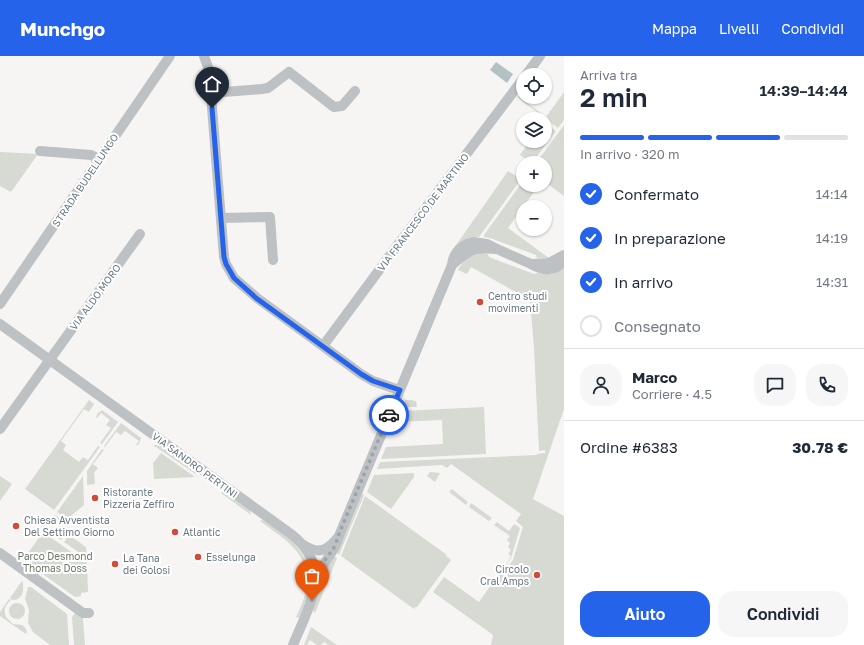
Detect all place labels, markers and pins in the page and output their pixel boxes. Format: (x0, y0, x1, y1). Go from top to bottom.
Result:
pin (195, 67, 229, 108)
place label: Centro studi movimenti (488, 290, 547, 314)
marker: Centro studi movimenti (475, 297, 485, 307)
place label: Ristorante Pizzeria Zeffiro (103, 486, 174, 510)
marker: Ristorante Pizzeria Zeffiro (90, 493, 100, 503)
place label: Chiesa Avventista Del Settimo Giorno (24, 514, 114, 538)
marker: Chiesa Avventista Del Settimo Giorno (11, 521, 21, 531)
place label: Atlantic (183, 526, 221, 538)
marker: Atlantic (170, 527, 180, 537)
place label: Esselunga (206, 551, 256, 563)
place label: La Tana dei Golosi (123, 552, 170, 576)
marker: Esselunga (193, 552, 203, 562)
marker: La Tana dei Golosi (110, 559, 120, 569)
pin (295, 559, 329, 600)
place label: Circolo Cral Amps (480, 563, 529, 587)
marker: Circolo Cral Amps (532, 570, 542, 580)

